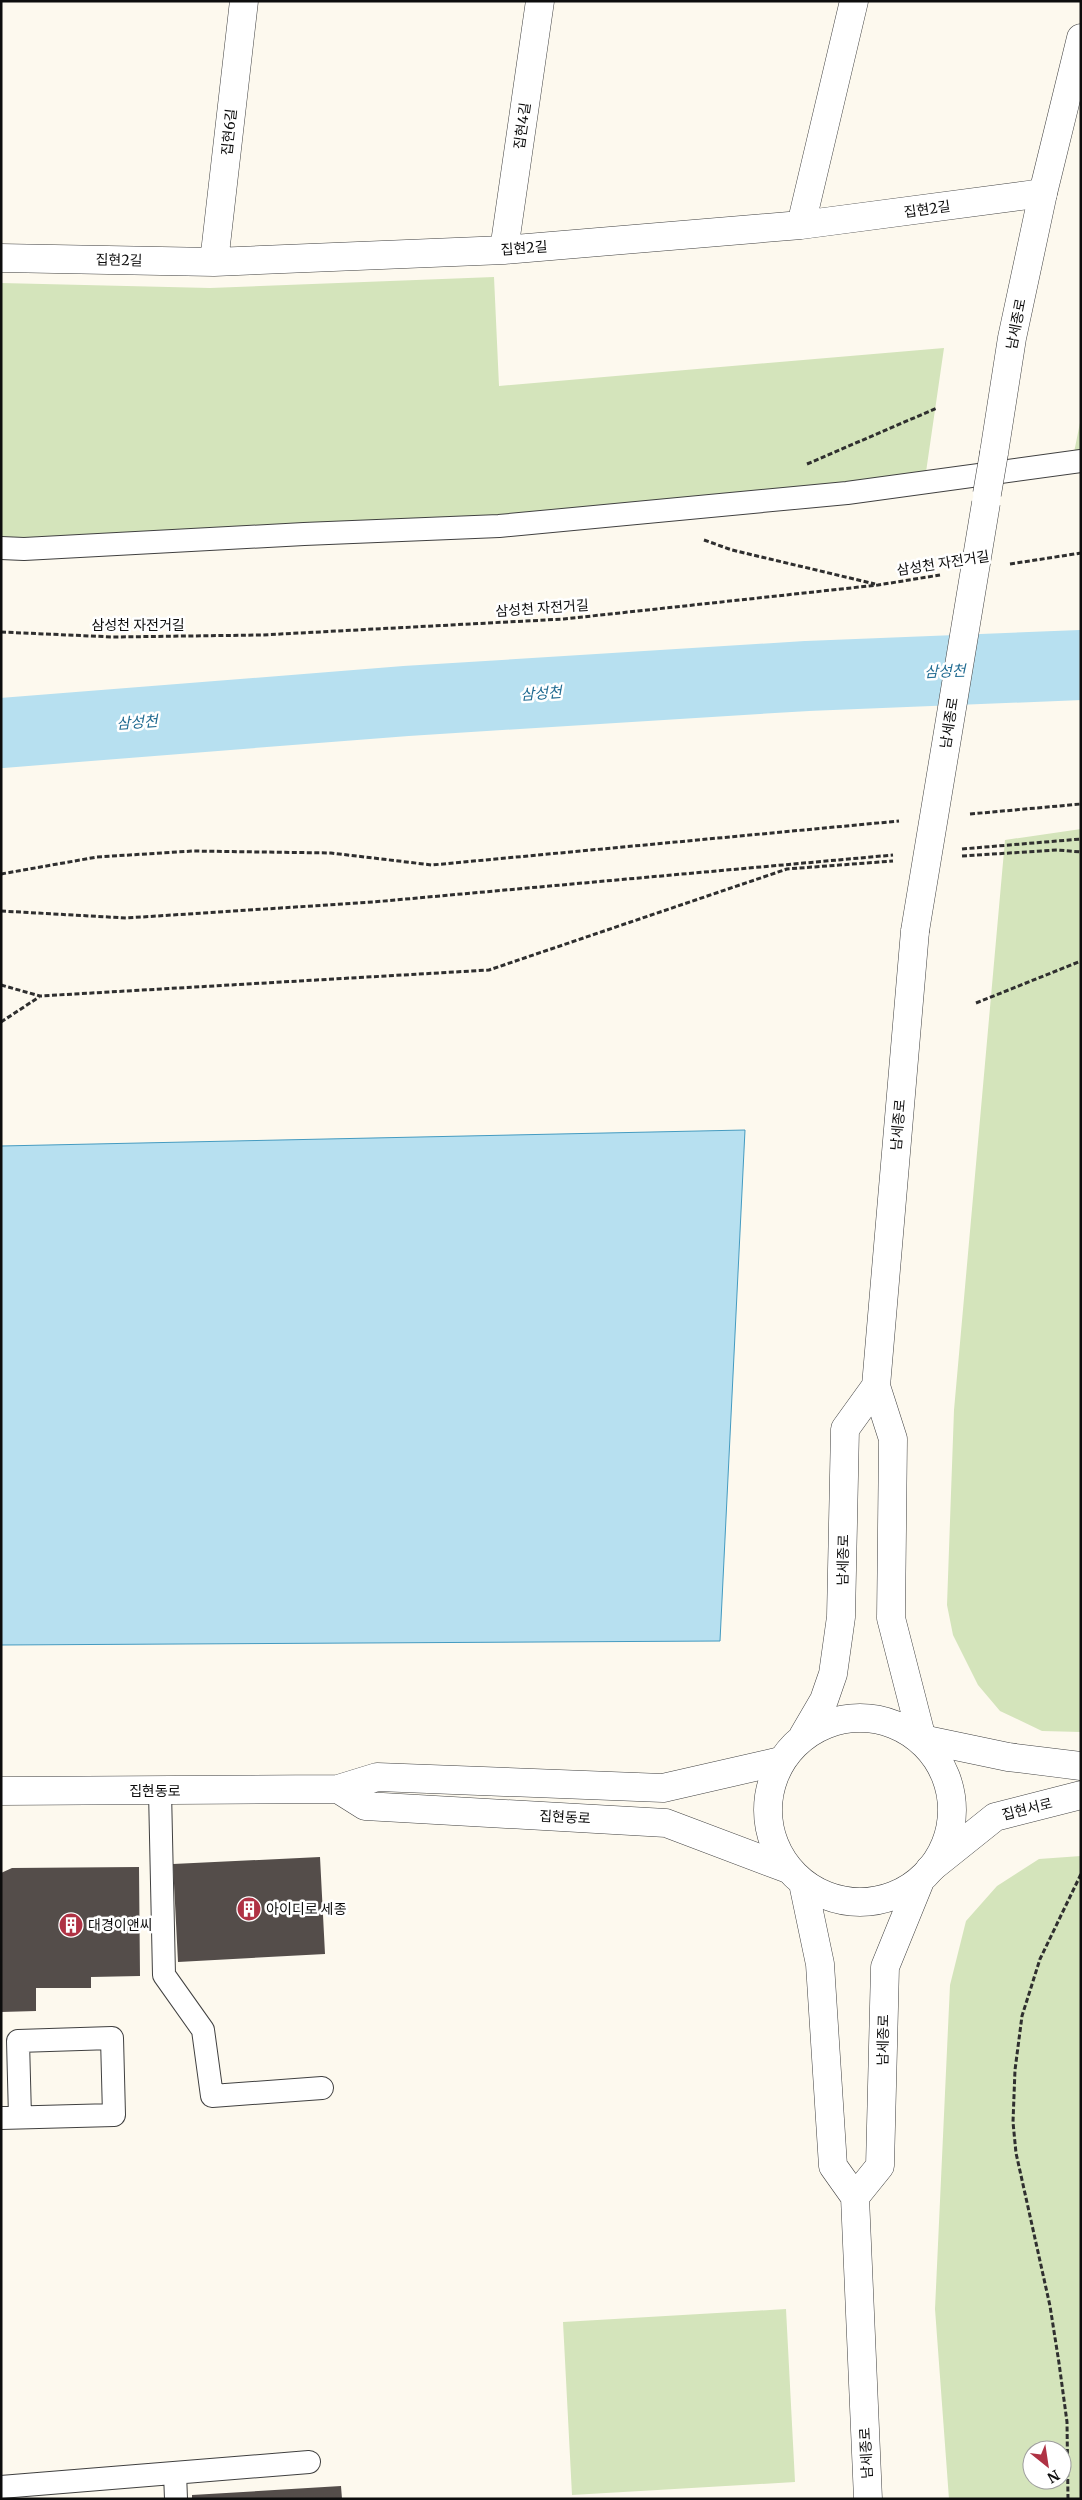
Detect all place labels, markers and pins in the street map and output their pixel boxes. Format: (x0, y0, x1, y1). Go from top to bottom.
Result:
building icon: 아이디로 세종 (236, 1896, 262, 1922)
place label: 아이디로 세종 (266, 1900, 347, 1918)
building icon: 대경이앤씨 (58, 1912, 84, 1938)
place label: 대경이앤씨 (88, 1916, 152, 1934)

